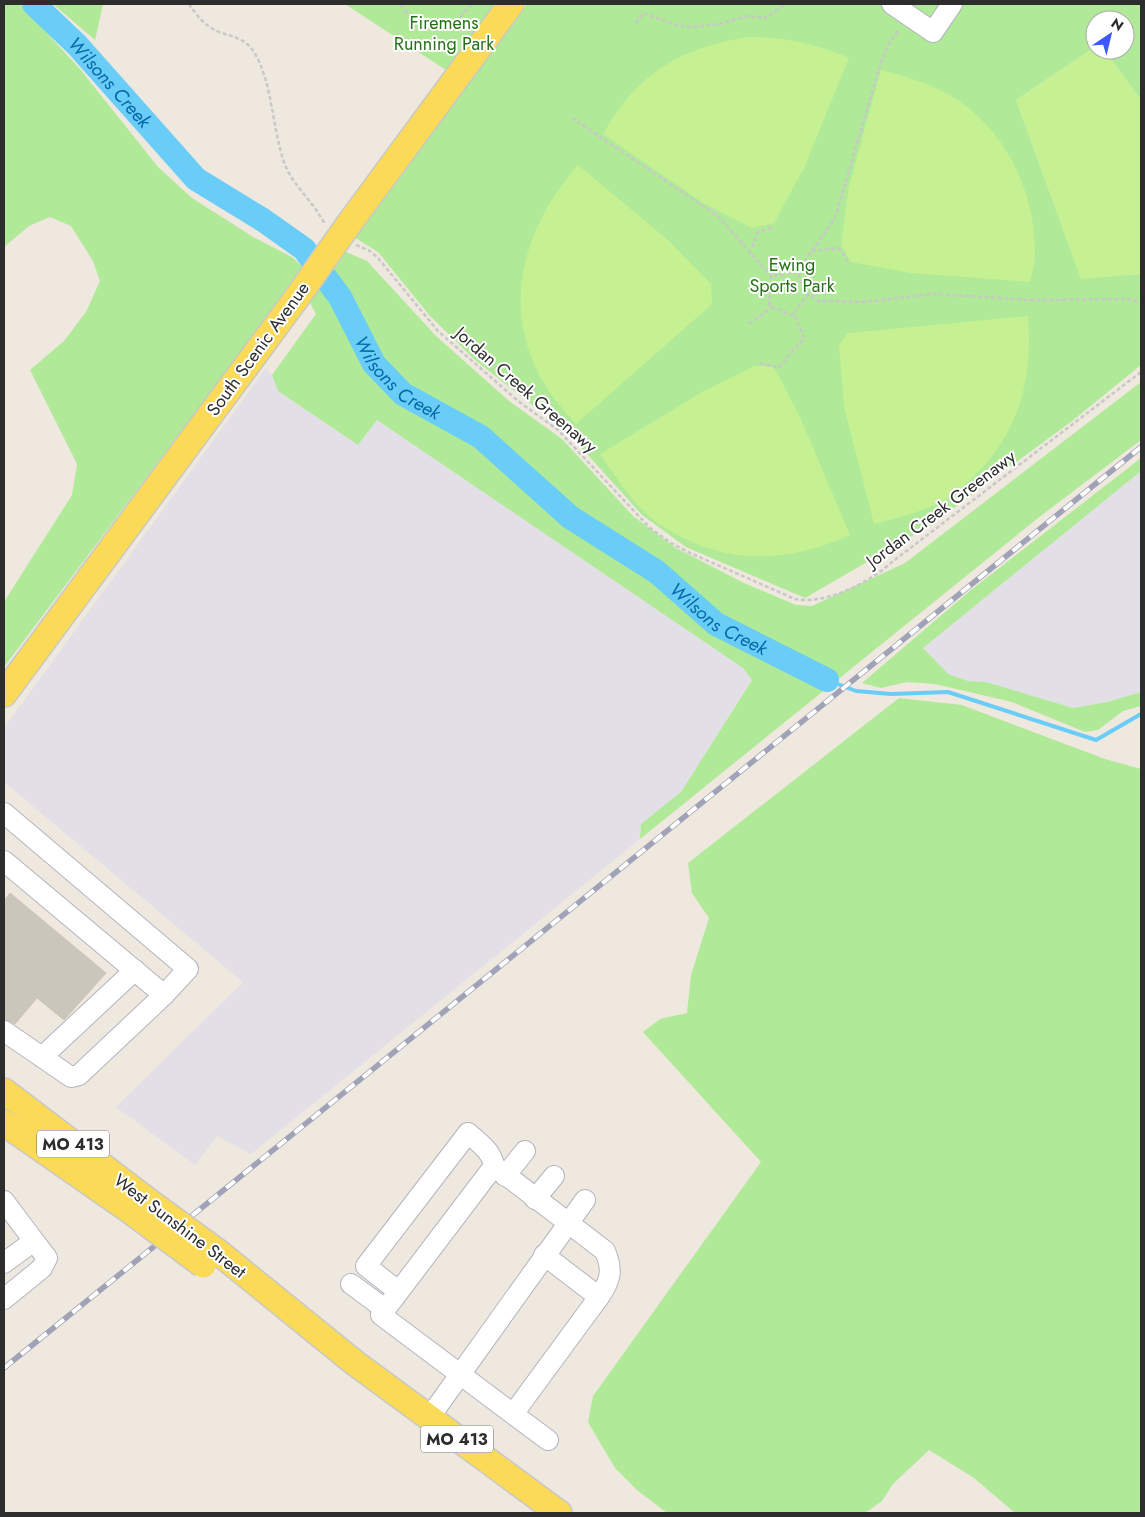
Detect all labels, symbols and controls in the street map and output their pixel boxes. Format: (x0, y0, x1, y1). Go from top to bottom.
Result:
park label: Firemens Running Park (394, 10, 494, 57)
north arrow (1085, 10, 1135, 60)
text: N (1107, 13, 1128, 36)
water label: Wilsons Creek (62, 31, 158, 134)
park label: Ewing Sports Park (749, 252, 835, 299)
street label: South Scenic Avenue (200, 277, 316, 421)
street label: Jordan Creek Greenawy (448, 319, 603, 459)
water label: Wilsons Creek (348, 331, 447, 426)
street label: Jordan Creek Greenawy (859, 444, 1021, 575)
water label: Wilsons Creek (664, 576, 773, 662)
road number: MO 413 (37, 1130, 109, 1158)
street label: West Sunshine Street (108, 1168, 252, 1285)
road number: MO 413 (421, 1426, 493, 1452)

